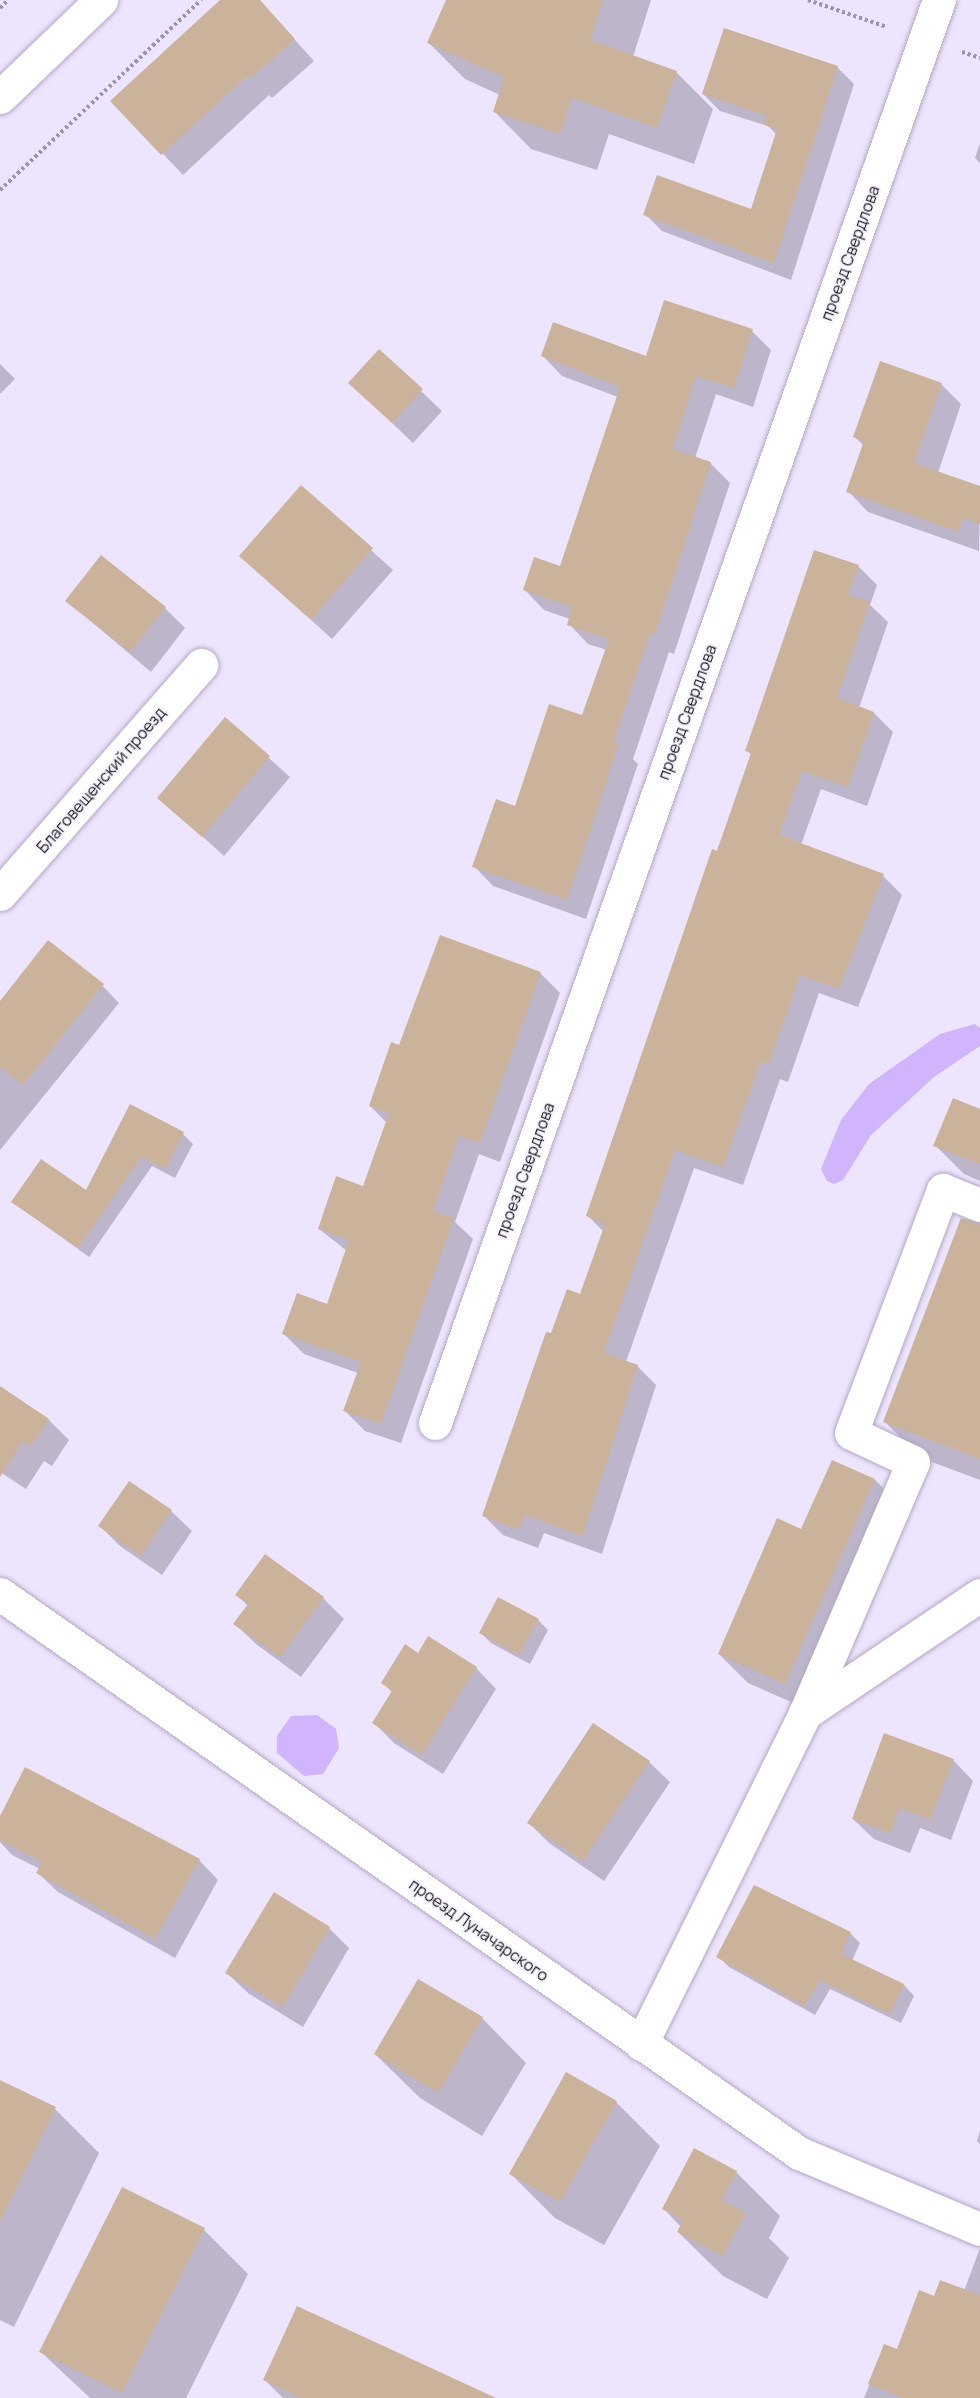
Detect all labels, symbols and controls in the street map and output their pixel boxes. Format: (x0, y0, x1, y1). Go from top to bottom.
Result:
street label: проезд Свердлова (817, 183, 883, 323)
street label: проезд Свердлова (654, 642, 720, 782)
street label: Благовещенский проезд (33, 703, 169, 857)
street label: проезд Свердлова (492, 1100, 558, 1240)
street label: проезд Луначарского (406, 1875, 552, 1985)

